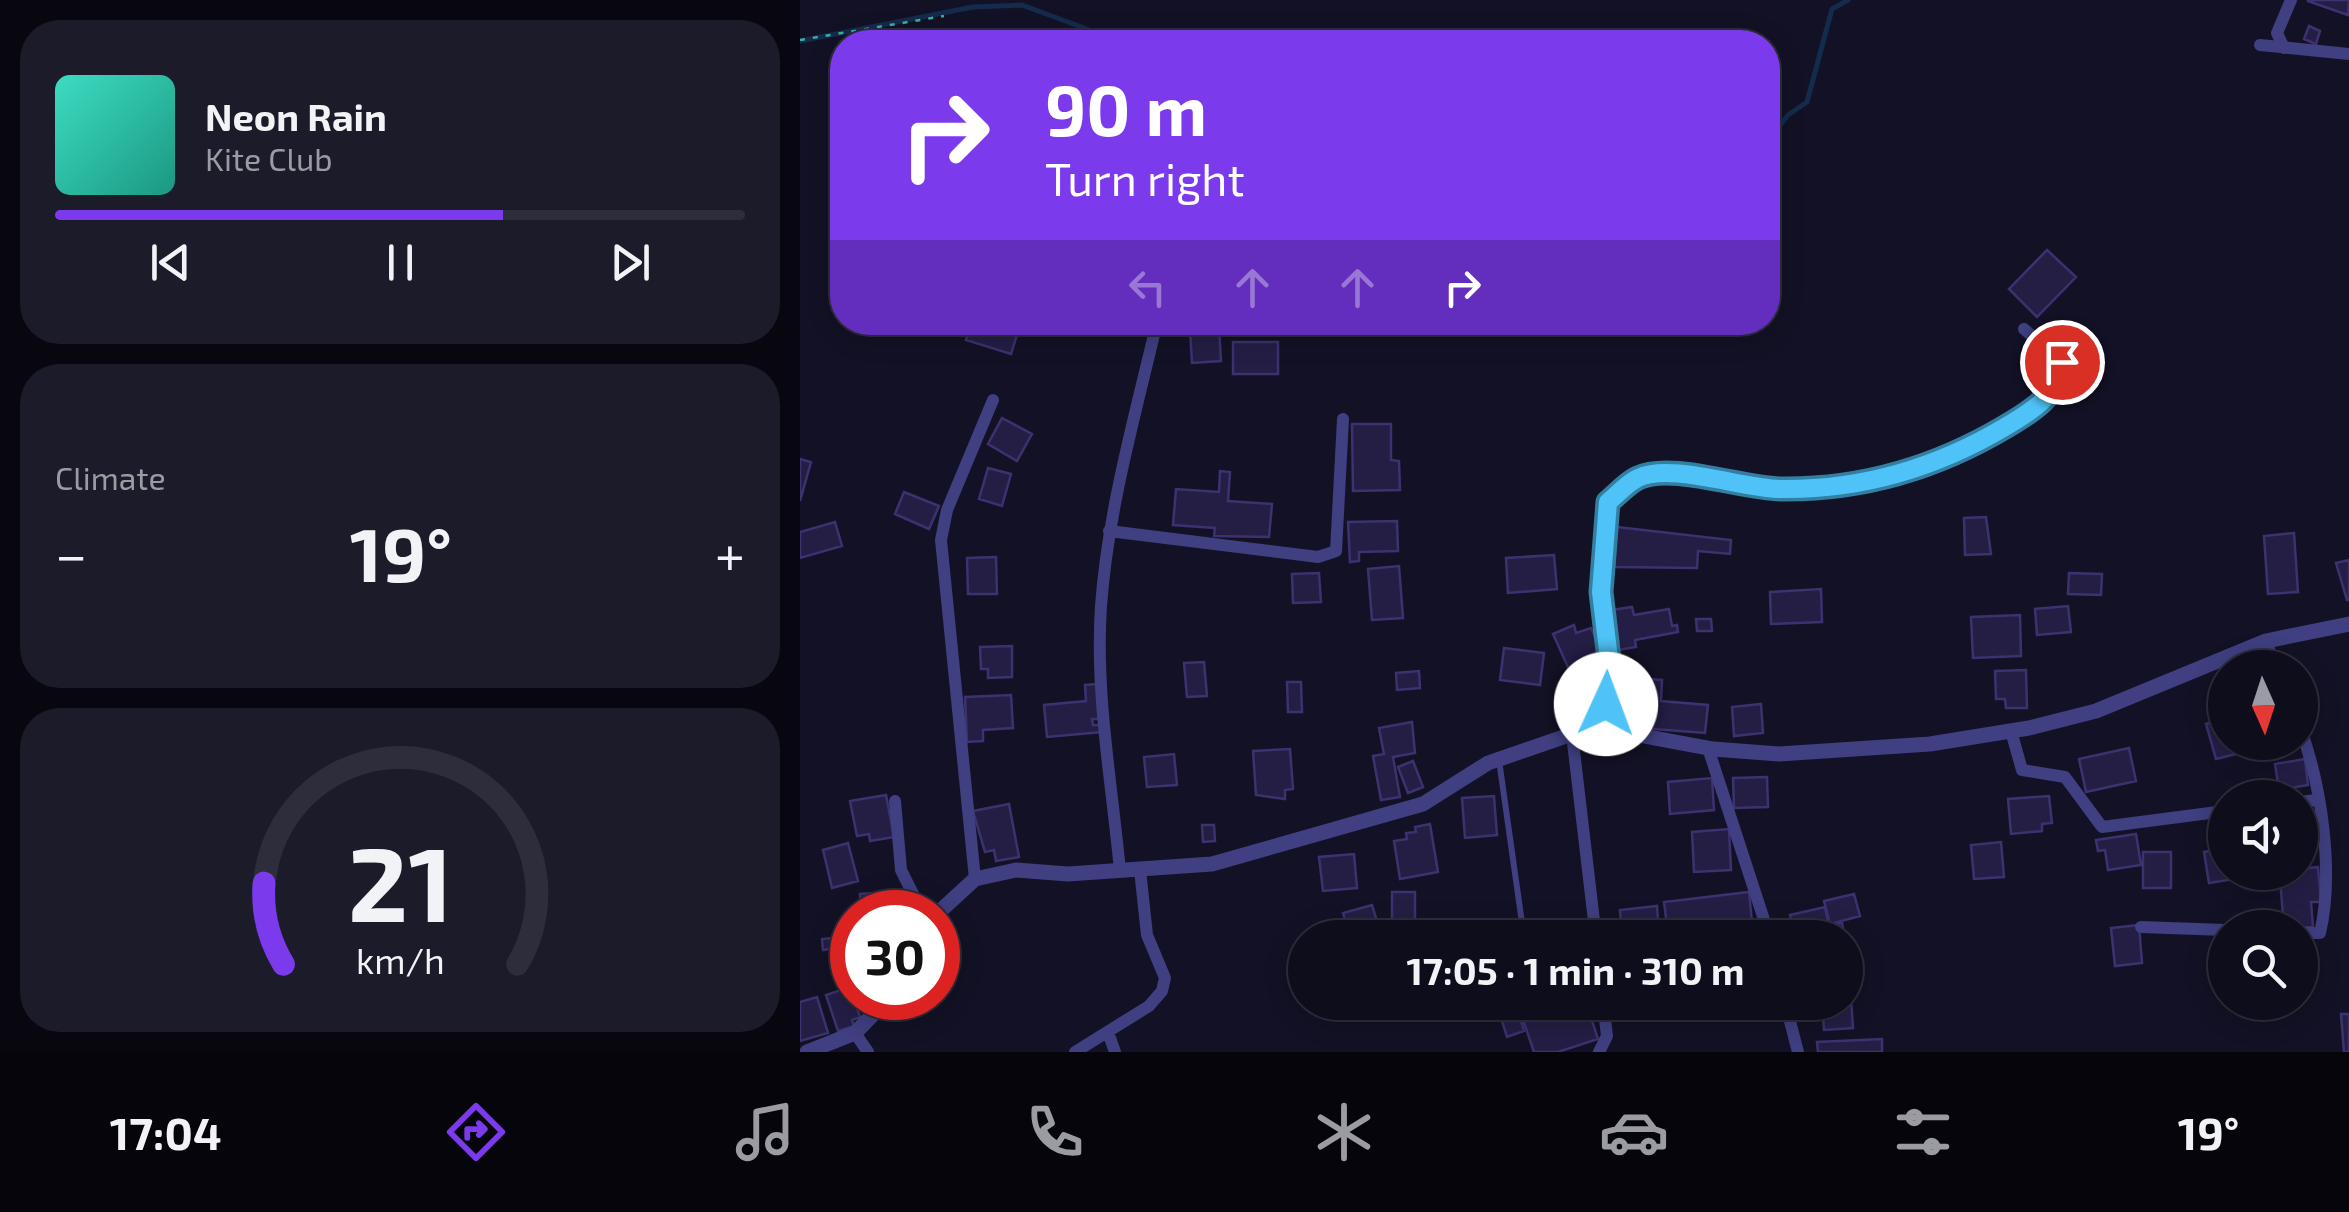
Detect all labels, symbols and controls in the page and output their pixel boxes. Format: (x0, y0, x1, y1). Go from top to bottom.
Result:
text: 90 m (1045, 66, 1207, 150)
icon: right (880, 70, 1010, 200)
text: Neon Rain (205, 93, 387, 139)
text: Kite Club (205, 139, 333, 177)
text: Turn right (1045, 151, 1245, 205)
icon: previous (143, 235, 198, 290)
icon: pause (373, 235, 428, 290)
icon: next (603, 235, 658, 290)
icon: left (1120, 260, 1175, 315)
icon: ahead (1225, 260, 1280, 315)
icon: ahead (1330, 260, 1385, 315)
icon: right (1435, 260, 1490, 315)
pin (2020, 320, 2105, 405)
icon: arrive (2035, 335, 2090, 390)
text: Climate (55, 458, 166, 496)
text: 19° (350, 507, 452, 597)
text: − (55, 520, 87, 586)
text: + (715, 520, 745, 586)
north arrow (2208, 650, 2318, 760)
map controls (2208, 650, 2318, 1020)
position arrow (1554, 652, 1658, 756)
button: sound (2208, 780, 2318, 890)
text: 21 (347, 818, 453, 943)
speed limit sign: 30 (830, 890, 960, 1020)
button: search (2208, 910, 2318, 1020)
text: km/h (356, 938, 444, 981)
text: 17:05 · 1 min · 310 m (1406, 947, 1745, 993)
icon: directions (441, 1097, 511, 1167)
icon: music (730, 1097, 800, 1167)
icon: phone (1020, 1097, 1090, 1167)
icon: climate (1309, 1097, 1379, 1167)
icon: car (1599, 1097, 1669, 1167)
icon: filters (1888, 1097, 1958, 1167)
text: 17:04 (110, 1105, 222, 1159)
text: 19° (2178, 1105, 2239, 1159)

